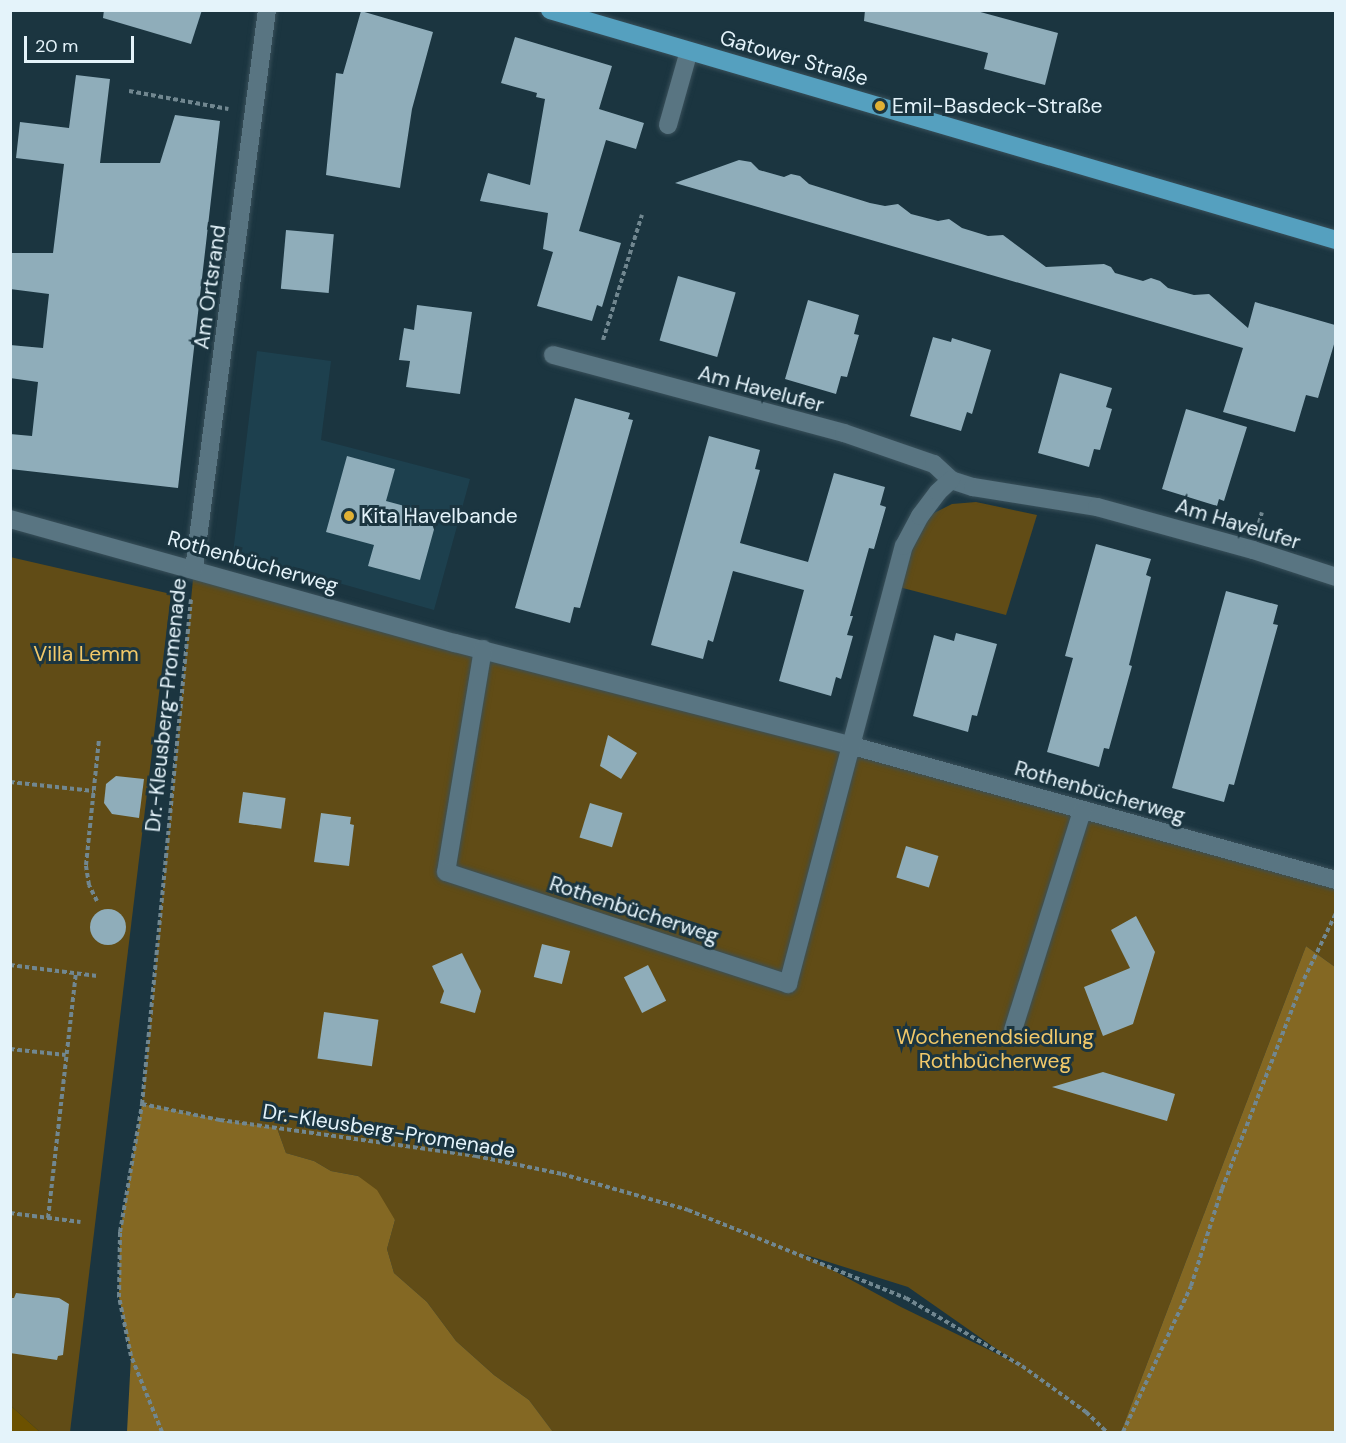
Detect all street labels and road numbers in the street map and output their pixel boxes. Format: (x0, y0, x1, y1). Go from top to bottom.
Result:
street label: Gatower Straße (717, 25, 871, 91)
street label: Am Ortsrand (189, 223, 231, 351)
street label: Am Havelufer (695, 360, 827, 418)
street label: Am Havelufer (1173, 493, 1303, 555)
street label: Rothenbücherweg (165, 526, 341, 598)
street label: Dr.-Kleusberg-Promenade (140, 577, 192, 833)
street label: Rothenbücherweg (1012, 756, 1188, 828)
street label: Rothenbücherweg (546, 871, 722, 949)
street label: Dr.-Kleusberg-Promenade (261, 1099, 517, 1163)

